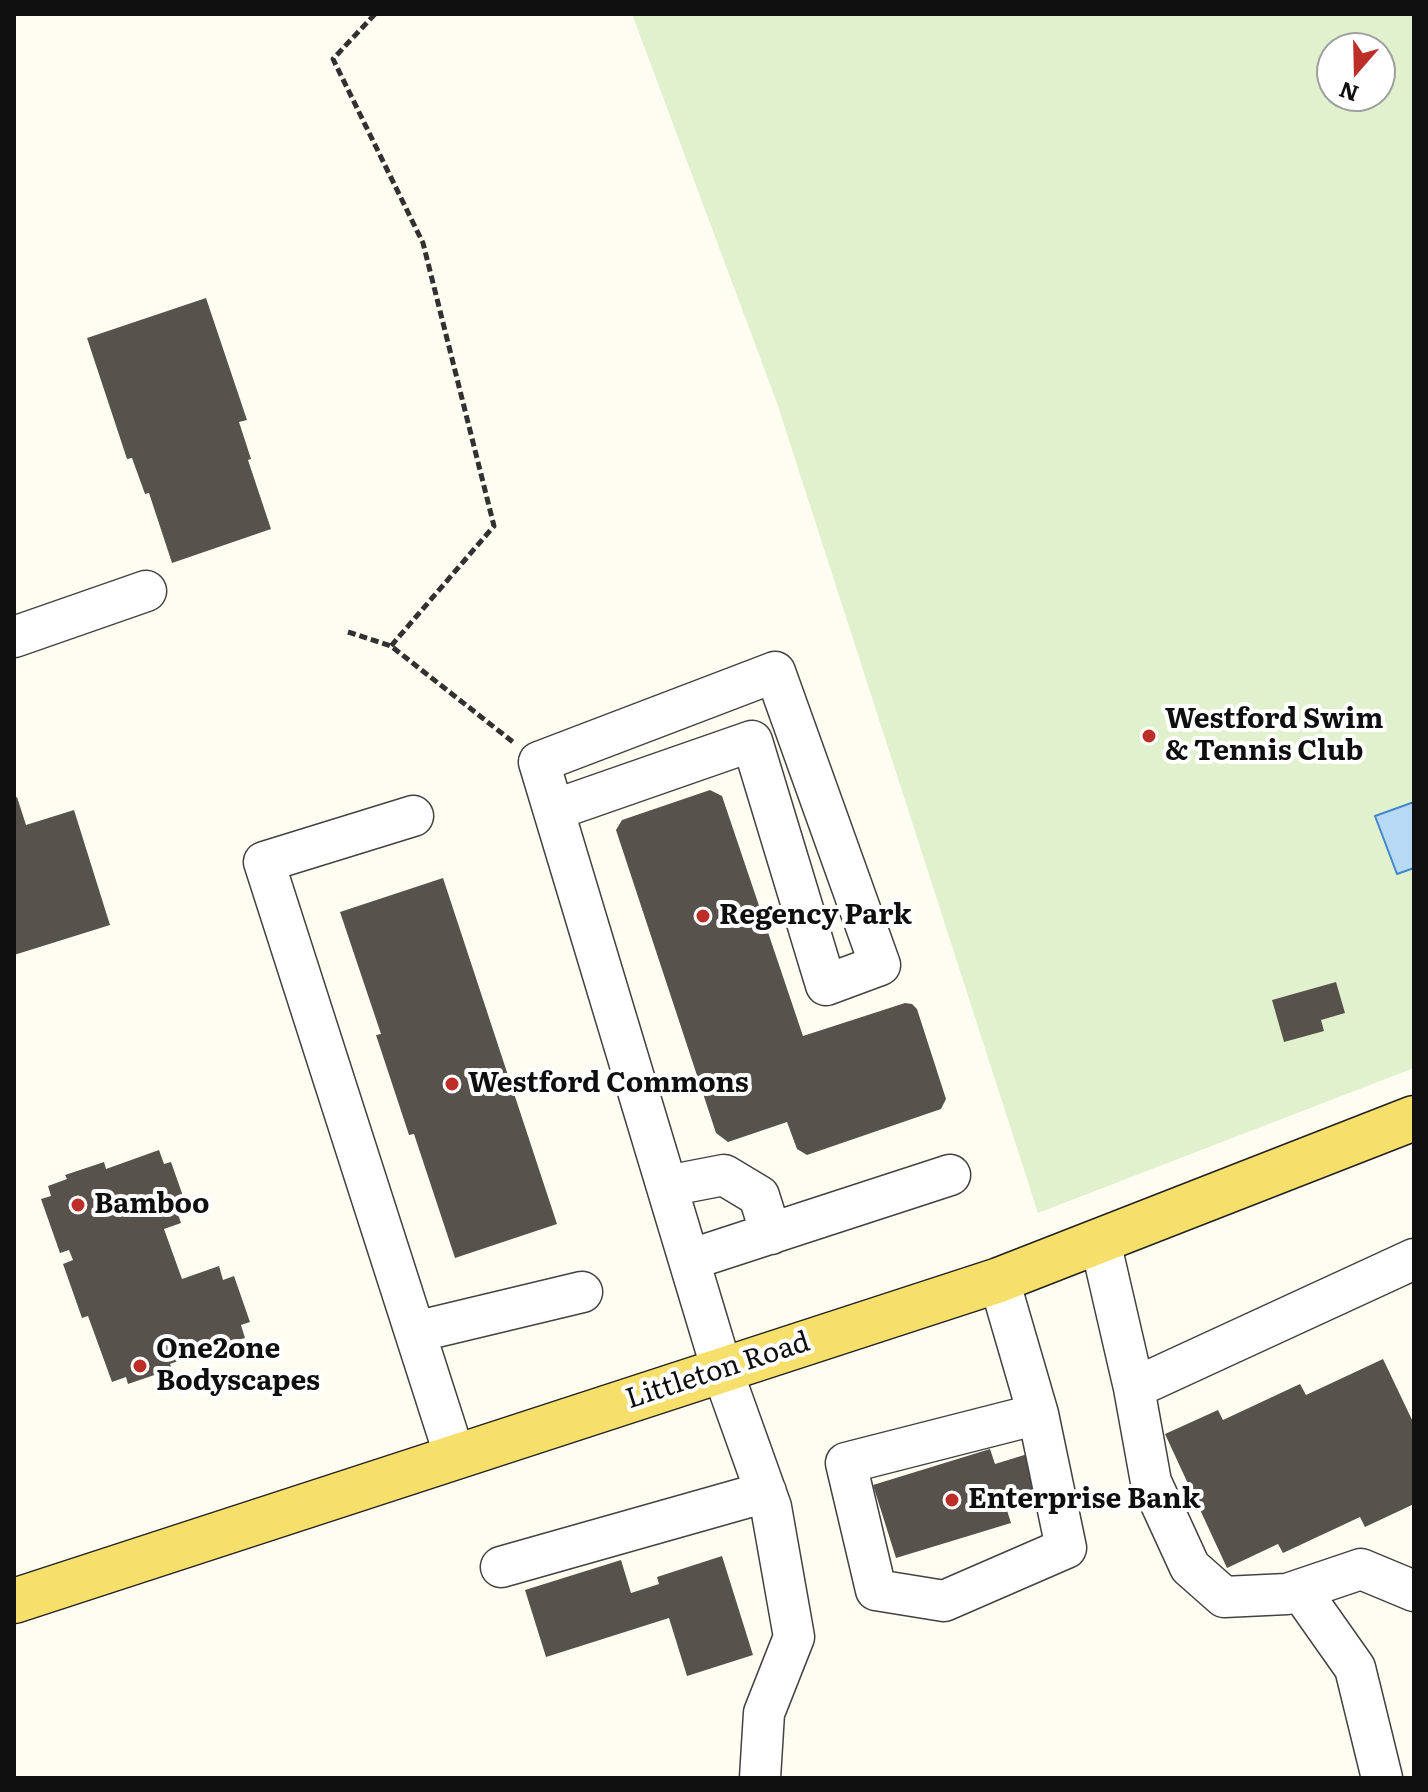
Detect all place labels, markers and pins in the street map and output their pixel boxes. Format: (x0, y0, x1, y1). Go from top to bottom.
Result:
place label: Westford Swim & Tennis Club (1165, 703, 1383, 769)
marker: Westford Swim & Tennis Club (1140, 727, 1158, 745)
place label: Regency Park (719, 899, 912, 933)
marker: Regency Park (694, 907, 712, 925)
place label: Westford Commons (468, 1067, 749, 1101)
marker: Westford Commons (443, 1075, 461, 1093)
place label: Bamboo (94, 1188, 210, 1222)
marker: Bamboo (69, 1196, 87, 1214)
place label: One2one Bodyscapes (156, 1333, 320, 1399)
marker: One2one Bodyscapes (131, 1357, 149, 1375)
place label: Enterprise Bank (968, 1483, 1200, 1517)
marker: Enterprise Bank (943, 1491, 961, 1509)

